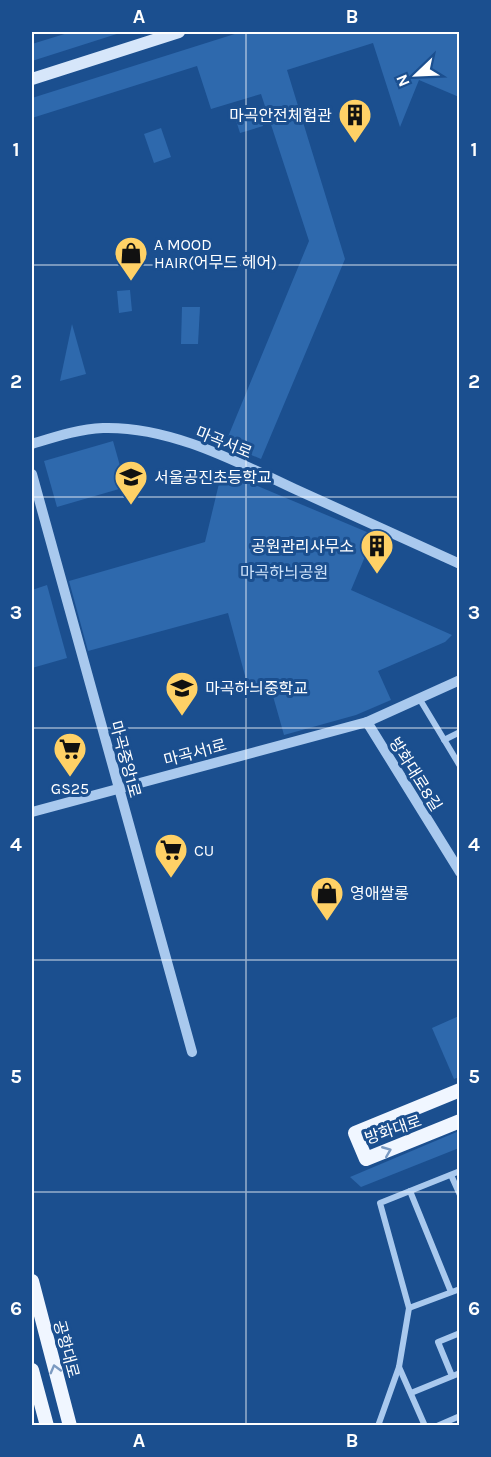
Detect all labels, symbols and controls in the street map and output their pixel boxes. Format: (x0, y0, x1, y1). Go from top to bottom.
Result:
text: A (133, 5, 146, 28)
text: B (346, 5, 358, 28)
north arrow (386, 45, 446, 105)
text: N (392, 72, 414, 90)
building icon: 마곡안전체험관 (337, 97, 373, 144)
place label: 마곡안전체험관 (229, 106, 332, 125)
text: 1 (12, 138, 20, 161)
text: 1 (470, 138, 478, 161)
shop icon: A MOOD HAIR(어무드 헤어) (113, 235, 149, 282)
place label: A MOOD HAIR(어무드 헤어) (154, 235, 277, 272)
text: 2 (10, 370, 22, 393)
text: 2 (468, 370, 480, 393)
street label: 마곡서로 (193, 423, 255, 462)
school or university icon: 서울공진초등학교 (113, 459, 149, 506)
place label: 서울공진초등학교 (154, 468, 272, 487)
building icon: 공원관리사무소 (359, 528, 395, 575)
place label: 공원관리사무소 (251, 537, 354, 556)
park label: 마곡하늬공원 (240, 563, 328, 582)
text: 3 (10, 601, 22, 624)
text: 3 (468, 601, 480, 624)
school or university icon: 마곡하늬중학교 (164, 670, 200, 717)
place label: 마곡하늬중학교 (205, 679, 308, 698)
street label: 마곡중앙1로 (106, 719, 145, 800)
supermarket icon: GS25 (52, 731, 88, 778)
street label: 방화대로8길 (385, 734, 446, 815)
street label: 마곡서1로 (162, 735, 229, 770)
place label: GS25 (51, 779, 89, 798)
supermarket icon: CU (153, 832, 189, 879)
text: 4 (10, 833, 22, 856)
text: 4 (468, 833, 480, 856)
place label: CU (194, 841, 214, 860)
shop icon: 영애쌀롱 (309, 875, 345, 922)
place label: 영애쌀롱 (350, 884, 409, 903)
text: 5 (10, 1065, 22, 1088)
text: 5 (468, 1065, 480, 1088)
street label: 방화대로 (362, 1111, 424, 1148)
one-way arrow (381, 1145, 391, 1158)
text: 6 (10, 1297, 22, 1320)
text: 6 (468, 1297, 480, 1320)
street label: 공항대로 (50, 1318, 83, 1380)
one-way arrow (50, 1364, 62, 1375)
text: A (133, 1429, 146, 1452)
text: B (346, 1429, 358, 1452)

